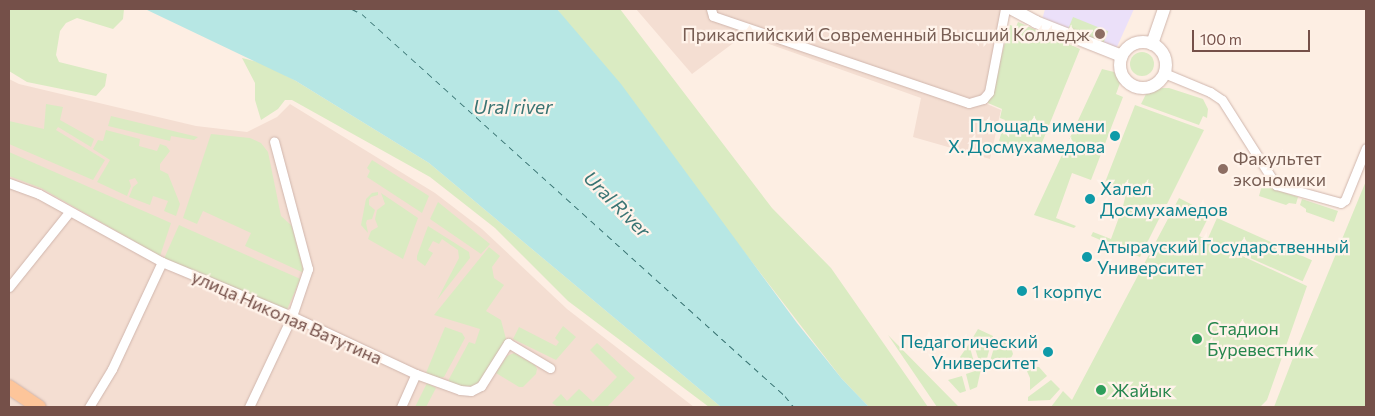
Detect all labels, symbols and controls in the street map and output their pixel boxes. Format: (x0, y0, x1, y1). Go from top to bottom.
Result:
scale bar (1195, 20, 1312, 52)
place label: Прикаспийский Современный Высший Колледж (682, 23, 1090, 45)
marker: Прикаспийский Современный Высший Колледж (1094, 28, 1106, 40)
text: 100 m (1200, 30, 1242, 48)
water label: Ural river (473, 96, 553, 118)
place label: Площадь имени Х. Досмухамедова (948, 115, 1105, 158)
marker: Площадь имени Х. Досмухамедова (1109, 130, 1121, 142)
place label: Факультет экономики (1233, 148, 1326, 190)
marker: Факультет экономики (1217, 163, 1229, 175)
water label: Ural River (579, 166, 655, 242)
place label: Халел Досмухамедов (1100, 178, 1228, 220)
marker: Халел Досмухамедов (1084, 193, 1096, 205)
place label: Атырауский Государственный Университет (1097, 236, 1349, 278)
marker: Атырауский Государственный Университет (1081, 251, 1093, 263)
street label: улица Николая Ватутина (188, 265, 386, 369)
place label: 1 корпус (1032, 280, 1102, 302)
marker: 1 корпус (1016, 285, 1028, 297)
place label: Стадион Буревестник (1207, 318, 1314, 360)
place label: Педагогический Университет (900, 331, 1038, 374)
marker: Стадион Буревестник (1191, 333, 1203, 345)
marker: Педагогический Университет (1042, 346, 1054, 358)
place label: Жайык (1111, 379, 1172, 401)
marker: Жайык (1095, 384, 1107, 396)

